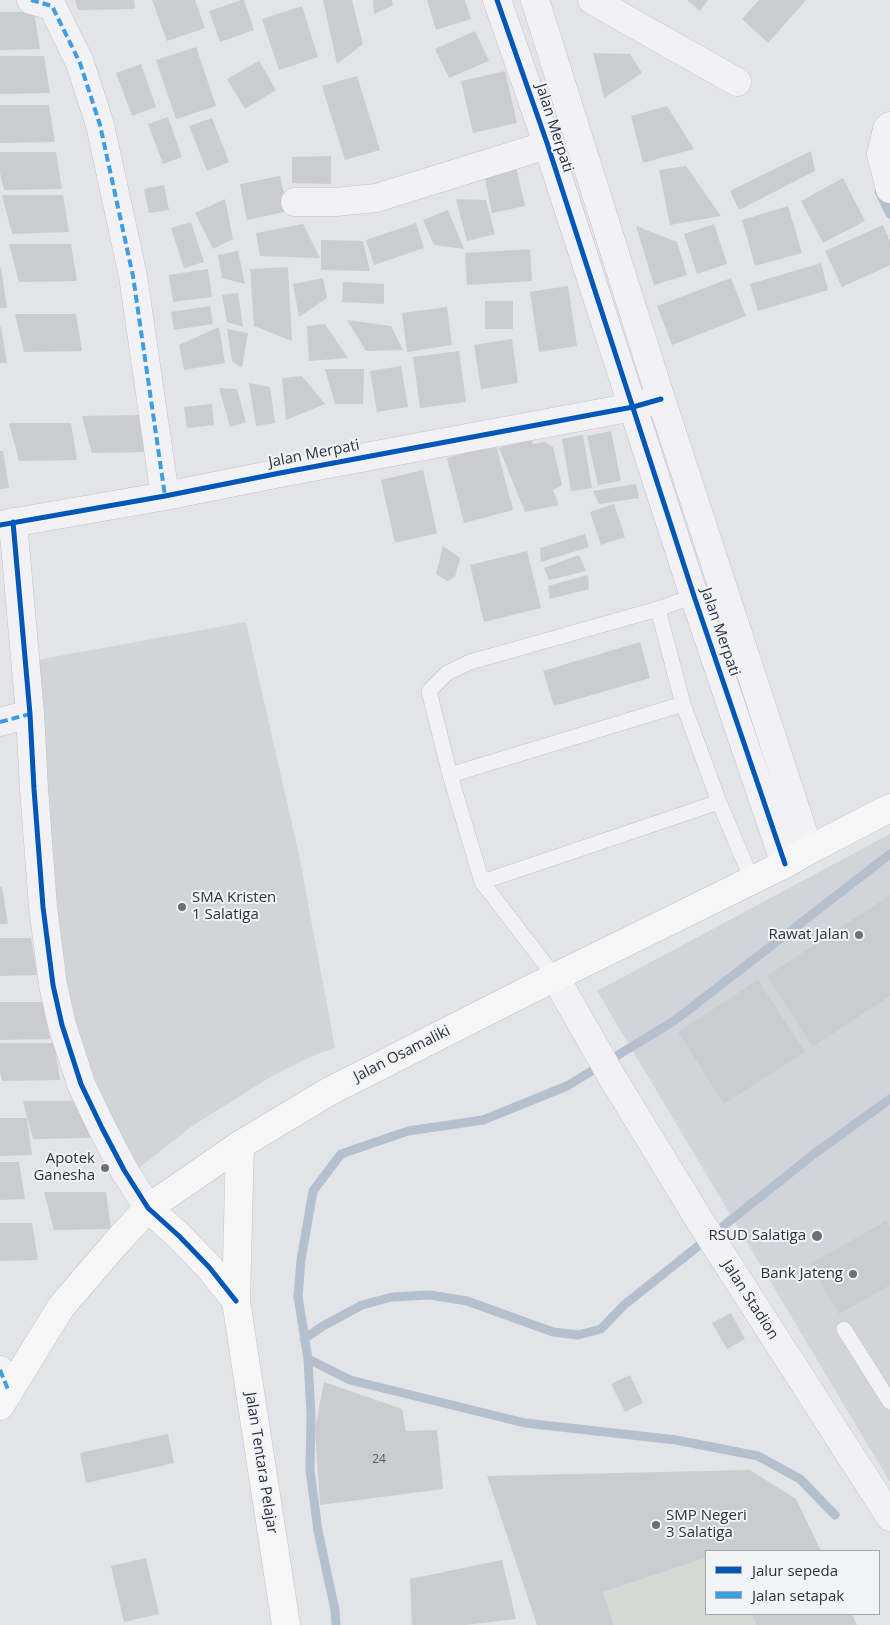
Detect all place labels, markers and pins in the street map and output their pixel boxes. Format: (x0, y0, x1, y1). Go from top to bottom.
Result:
place label: SMA Kristen 1 Salatiga (192, 889, 276, 924)
marker: SMA Kristen 1 Salatiga (176, 901, 188, 913)
place label: Rawat Jalan (769, 926, 849, 944)
marker: Rawat Jalan (853, 929, 865, 941)
place label: Apotek Ganesha (33, 1150, 95, 1185)
marker: Apotek Ganesha (99, 1162, 111, 1174)
place label: RSUD Salatiga (709, 1227, 806, 1245)
marker: RSUD Salatiga (810, 1229, 824, 1243)
place label: Bank Jateng (761, 1265, 843, 1283)
marker: Bank Jateng (847, 1268, 859, 1280)
place label: SMP Negeri 3 Salatiga (666, 1507, 747, 1542)
marker: SMP Negeri 3 Salatiga (650, 1519, 662, 1531)

